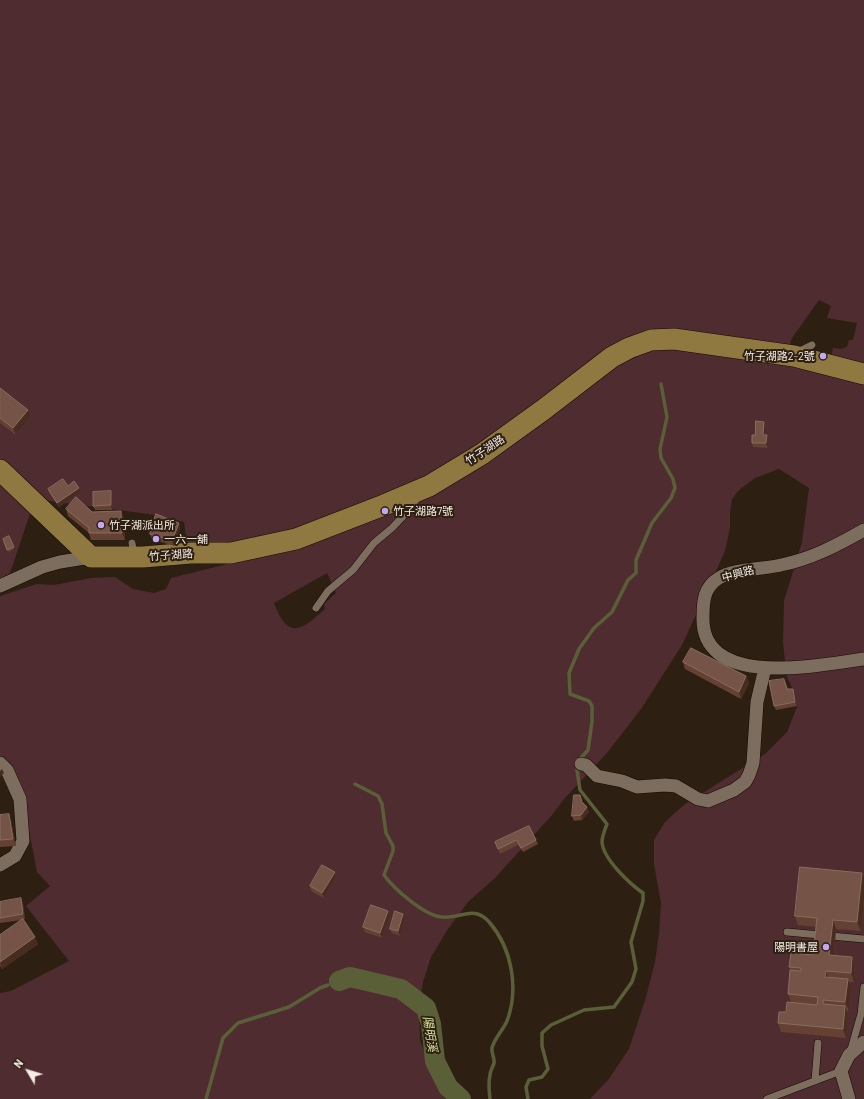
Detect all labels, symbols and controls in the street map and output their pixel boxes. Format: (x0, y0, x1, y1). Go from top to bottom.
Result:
place label: 竹子湖路2-2號 (744, 349, 815, 363)
marker: 竹子湖路2-2號 (818, 351, 828, 361)
street label: 竹子湖路 (463, 432, 507, 468)
place label: 竹子湖路7號 (393, 504, 453, 518)
marker: 竹子湖路7號 (380, 506, 390, 516)
place label: 竹子湖派出所 (109, 518, 175, 532)
marker: 竹子湖派出所 (96, 520, 106, 530)
place label: 一六一舖 (164, 532, 208, 546)
marker: 一六一舖 (151, 534, 161, 544)
street label: 竹子湖路 (149, 547, 193, 563)
street label: 中興路 (720, 563, 756, 585)
place label: 陽明書屋 (774, 940, 818, 954)
marker: 陽明書屋 (821, 942, 831, 952)
water label: 陽明溪 (420, 1015, 440, 1053)
north arrow (8, 1051, 48, 1091)
text: N (11, 1056, 26, 1070)

